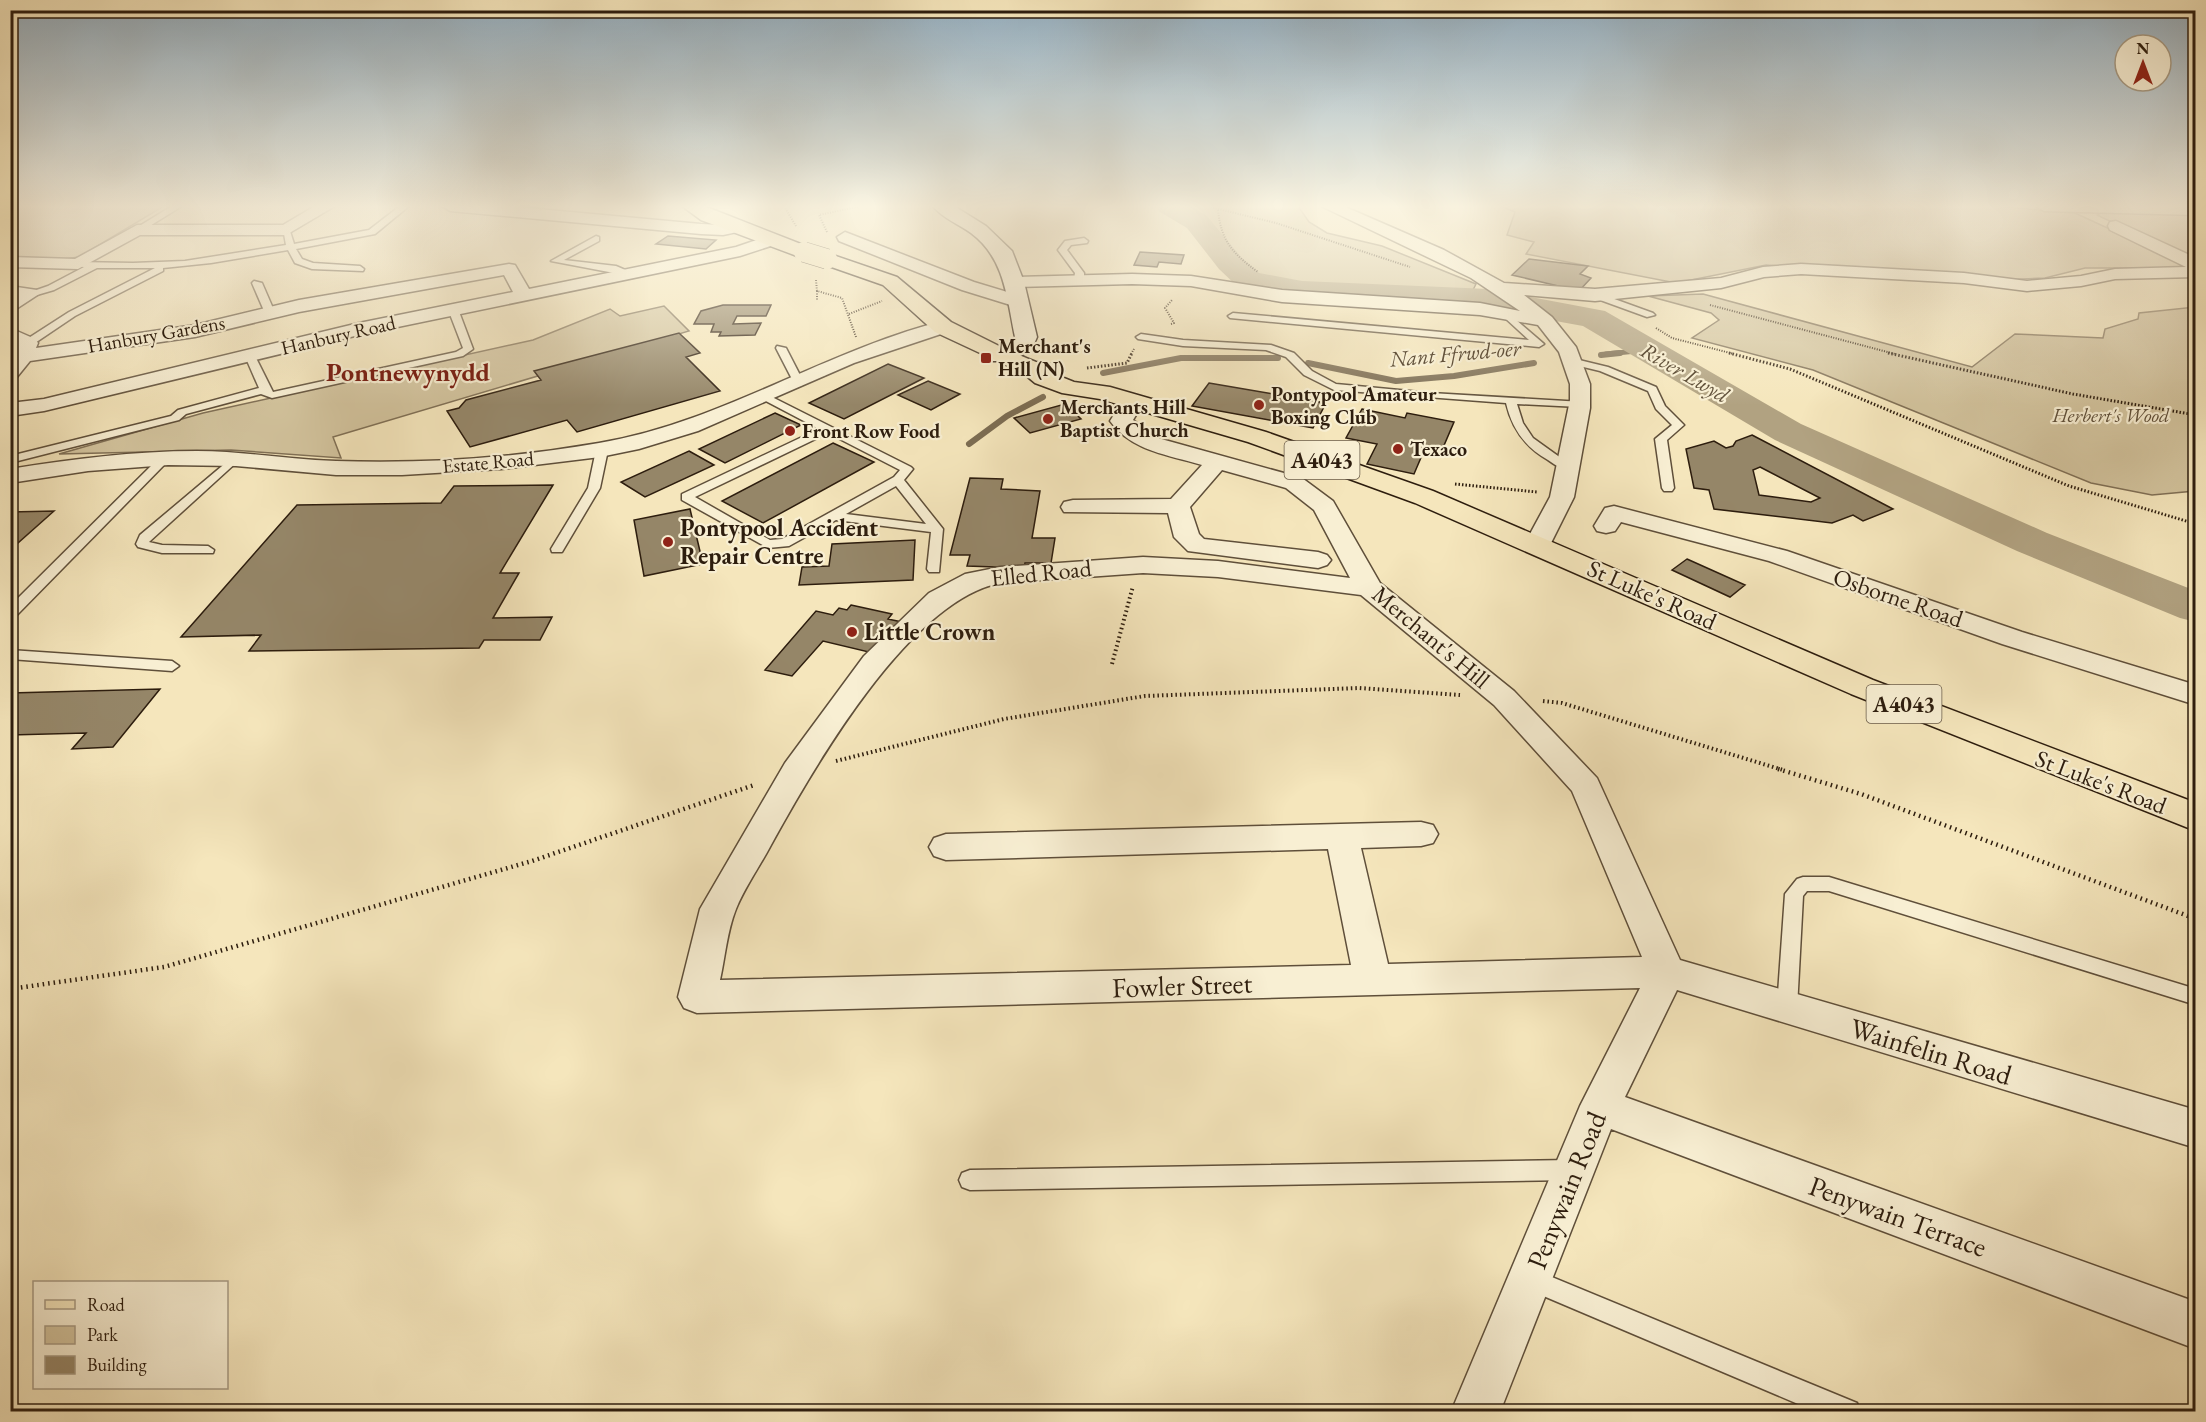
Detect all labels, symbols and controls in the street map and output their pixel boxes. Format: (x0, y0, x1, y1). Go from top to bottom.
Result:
north arrow (2113, 33, 2173, 93)
text: N (2137, 38, 2150, 59)
street label: Hanbury Gardens (85, 309, 227, 359)
street label: Hanbury Road (278, 309, 399, 361)
place label: Merchant's Hill (N) (998, 333, 1091, 382)
water label: Nant Ffrwd-oer (1387, 333, 1523, 374)
water label: River Lwyd (1635, 335, 1735, 410)
marker: Merchant's Hill (N) (979, 351, 993, 365)
district label: Pontnewynydd (326, 355, 491, 389)
place label: Pontypool Amateur Boxing Club (1271, 381, 1437, 430)
place label: Merchants Hill Baptist Church (1060, 394, 1189, 443)
marker: Pontypool Amateur Boxing Club (1252, 398, 1266, 412)
park label: Herbert's Wood (2052, 402, 2170, 428)
marker: Merchants Hill Baptist Church (1041, 412, 1055, 426)
place label: Front Row Food (802, 418, 940, 444)
marker: Front Row Food (783, 424, 797, 438)
place label: Texaco (1410, 436, 1467, 462)
road number: A4043 (1284, 441, 1360, 479)
marker: Texaco (1391, 442, 1405, 456)
street label: Estate Road (441, 445, 536, 479)
place label: Pontypool Accident Repair Centre (680, 512, 878, 571)
marker: Pontypool Accident Repair Centre (661, 535, 675, 549)
street label: Elled Road (989, 552, 1094, 593)
street label: St Luke's Road (1583, 552, 1722, 637)
street label: Osborne Road (1829, 561, 1968, 634)
street label: Merchant's Hill (1366, 578, 1497, 695)
place label: Little Crown (864, 616, 996, 647)
marker: Little Crown (845, 625, 859, 639)
road number: A4043 (1866, 685, 1942, 723)
street label: St Luke's Road (2031, 742, 2172, 821)
street label: Fowler Street (1111, 965, 1253, 1005)
street label: Wainfelin Road (1846, 1009, 2017, 1093)
street label: Penywain Road (1518, 1105, 1614, 1274)
street label: Penywain Terrace (1804, 1167, 1992, 1265)
legend (33, 1281, 228, 1389)
text: Road (87, 1293, 126, 1316)
text: Park (87, 1323, 118, 1346)
text: Building (87, 1353, 147, 1376)

